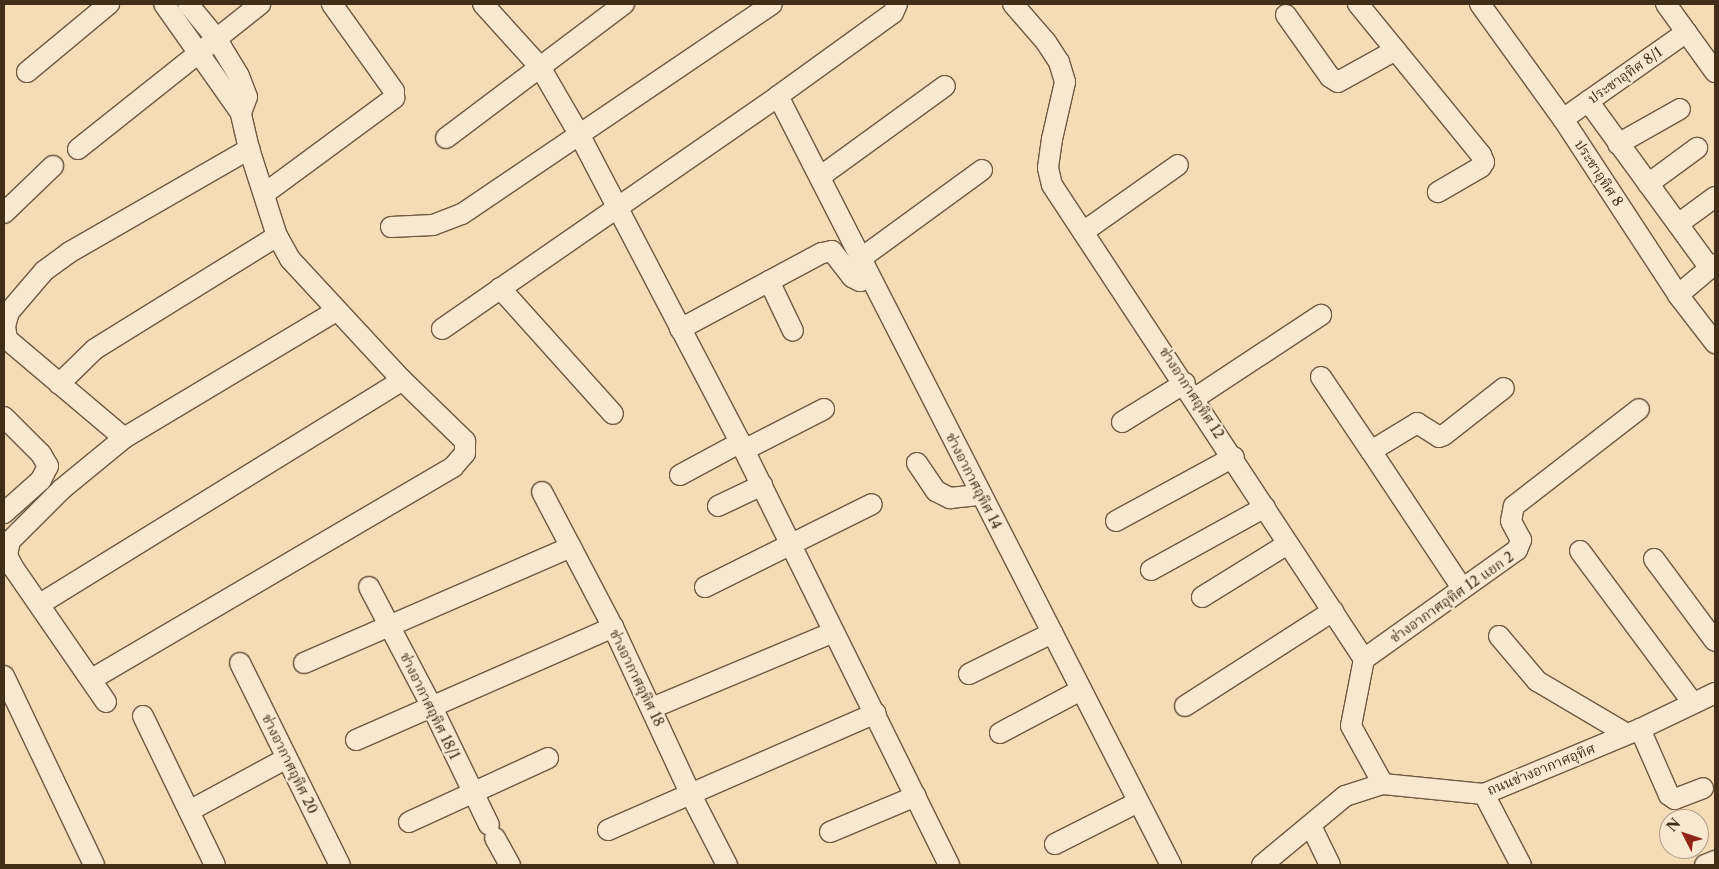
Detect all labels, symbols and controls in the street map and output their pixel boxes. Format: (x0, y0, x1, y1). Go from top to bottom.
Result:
street label: ประชาอุทิศ 8/1 (1585, 43, 1665, 107)
street label: ประชาอุทิศ 8 (1571, 137, 1627, 209)
street label: ช่างอากาศอุทิศ 12 (1156, 344, 1228, 442)
street label: ช่างอากาศอุทิศ 14 (943, 430, 1005, 532)
street label: ช่างอากาศอุทิศ 12 แยก 2 (1387, 548, 1517, 646)
street label: ช่างอากาศอุทิศ 18 (606, 627, 668, 729)
street label: ช่างอากาศอุทิศ 18/1 (397, 650, 463, 762)
street label: ช่างอากาศอุทิศ 20 (259, 712, 321, 816)
street label: ถนนช่างอากาศอุทิศ (1485, 740, 1597, 798)
north arrow (1659, 809, 1709, 859)
text: N (1663, 814, 1684, 835)

